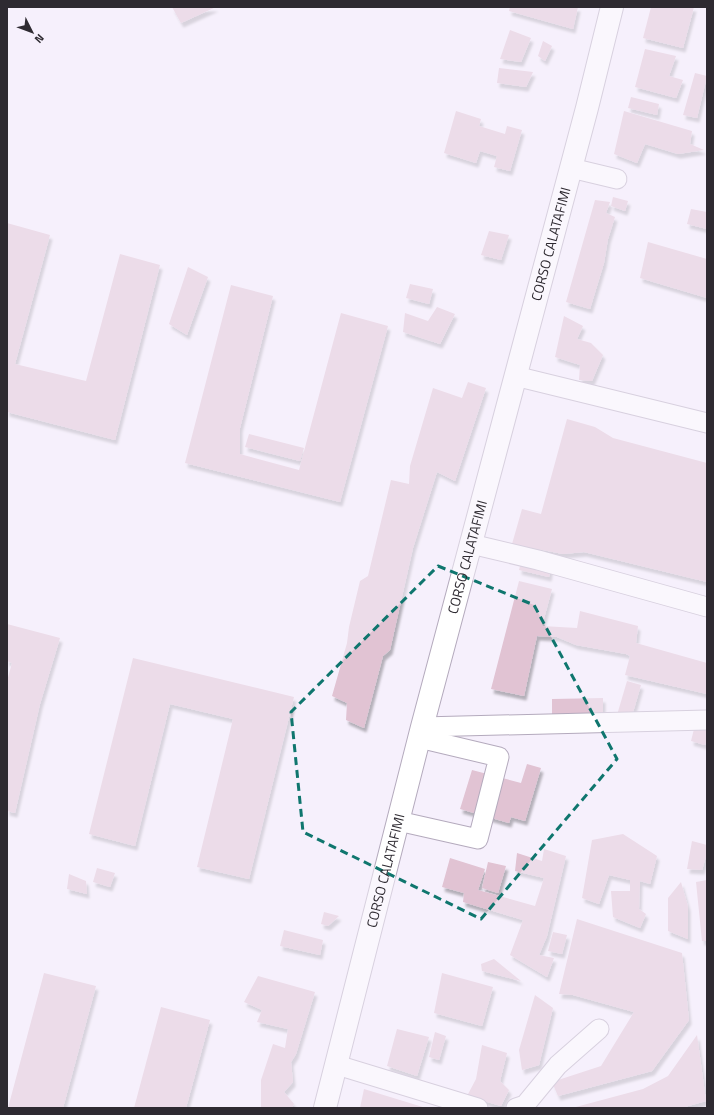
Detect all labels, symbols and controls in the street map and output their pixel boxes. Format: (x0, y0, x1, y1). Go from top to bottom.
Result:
north arrow (12, 12, 52, 52)
text: N (31, 31, 48, 47)
street label: CORSO CALATAFIMI (525, 185, 575, 303)
street label: CORSO CALATAFIMI (442, 498, 492, 616)
street label: CORSO CALATAFIMI (360, 811, 410, 930)

